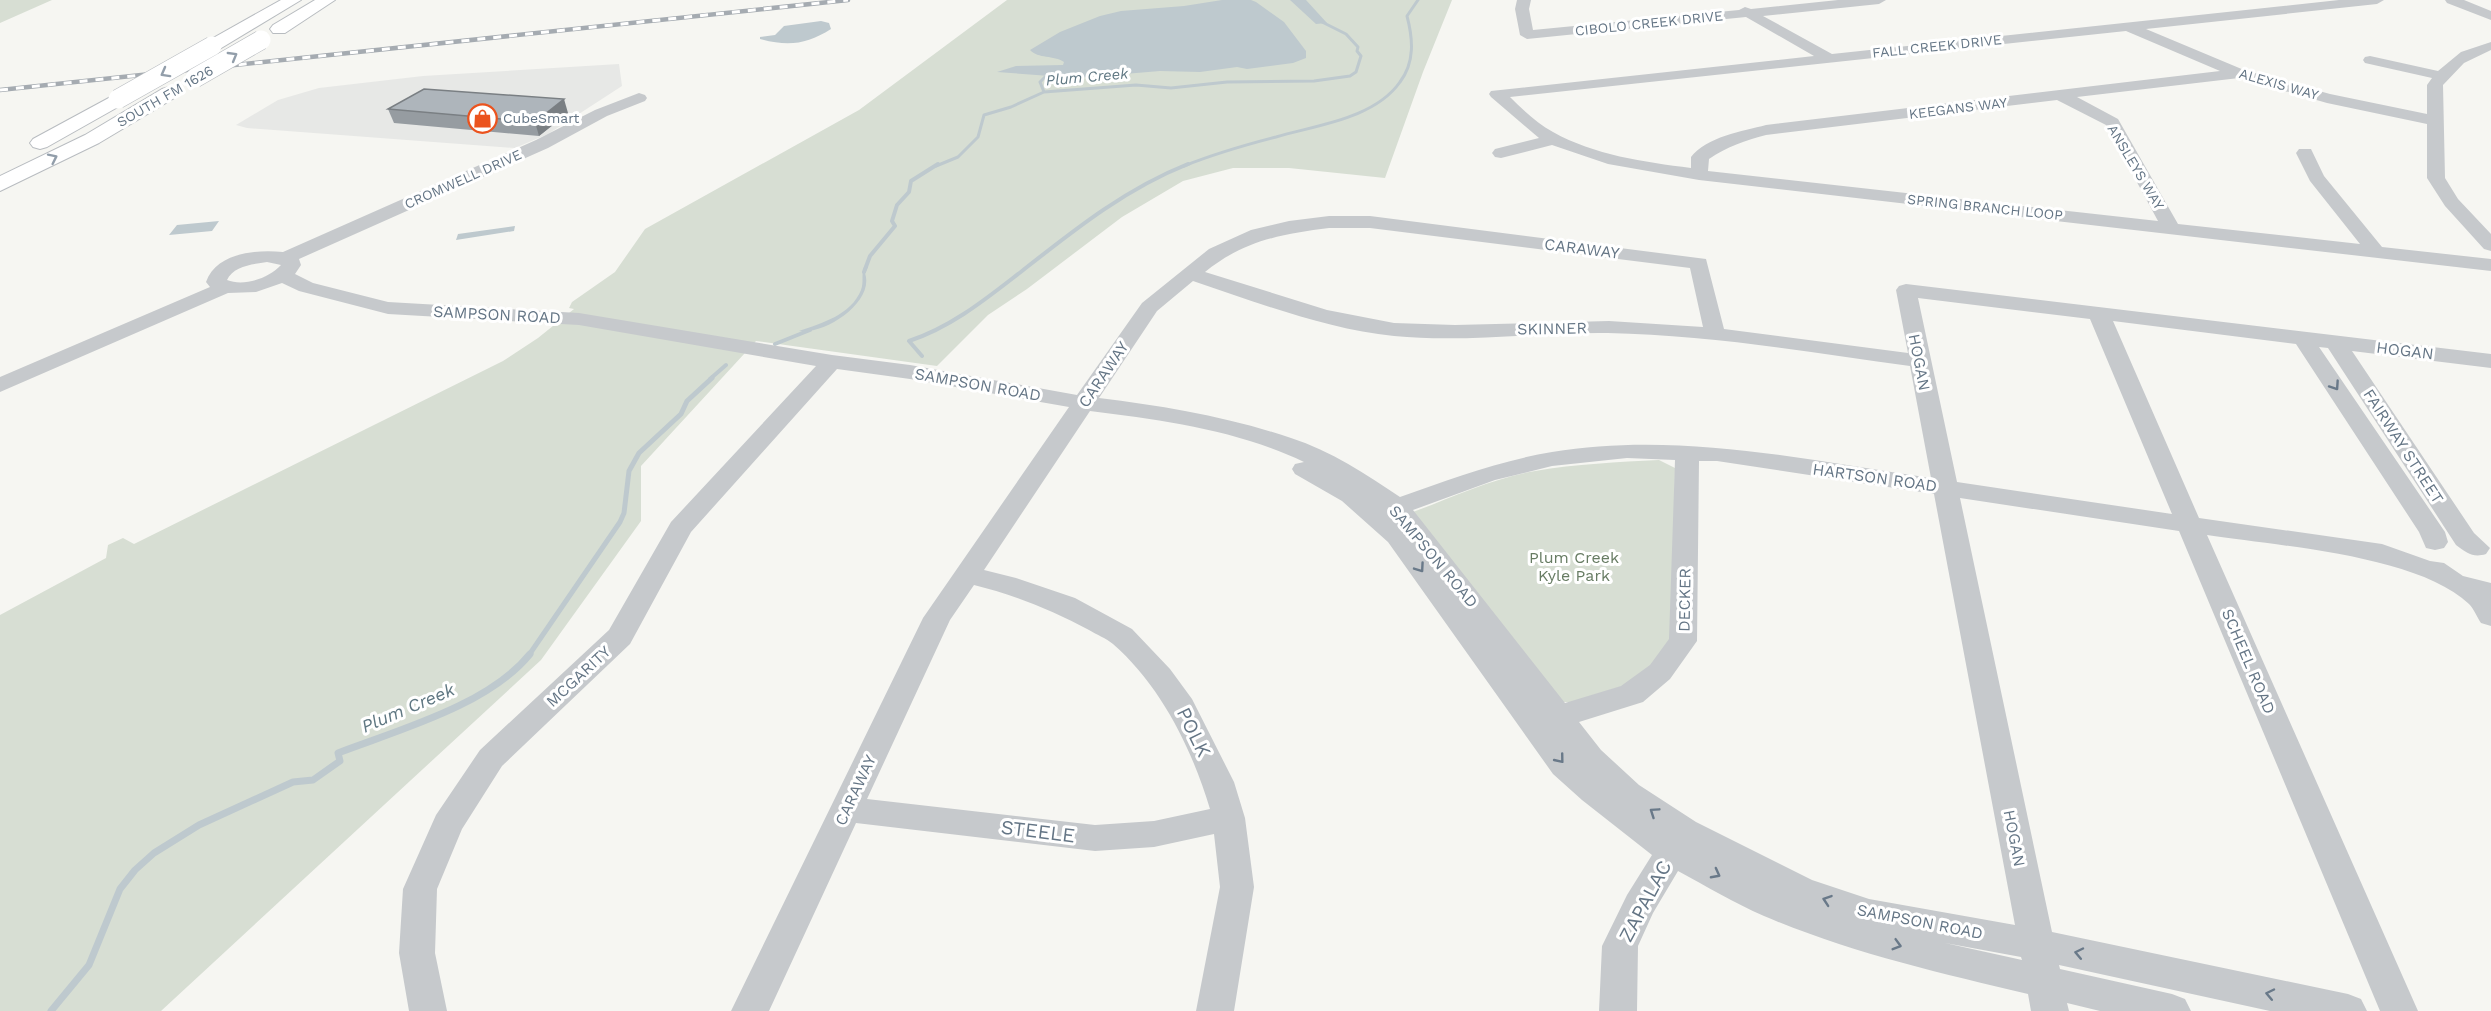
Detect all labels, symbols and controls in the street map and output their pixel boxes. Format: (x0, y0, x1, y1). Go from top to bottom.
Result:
street label: CIBOLO CREEK DRIVE (1574, 7, 1724, 39)
street label: FALL CREEK DRIVE (1871, 31, 2003, 61)
one-way arrow (227, 52, 237, 63)
street label: SOUTH FM 1626 (114, 62, 216, 130)
water label: Plum Creek (1045, 64, 1130, 90)
street label: ALEXIS WAY (2238, 65, 2320, 103)
one-way arrow (161, 66, 171, 77)
street label: KEEGANS WAY (1908, 94, 2008, 122)
shop icon: CubeSmart (466, 102, 498, 134)
place label: CubeSmart (503, 110, 579, 126)
street label: ANSLEYS WAY (2104, 122, 2168, 212)
street label: CROMWELL DRIVE (402, 146, 524, 212)
one-way arrow (46, 154, 57, 166)
street label: SPRING BRANCH LOOP (1906, 191, 2064, 223)
street label: CARAWAY (1543, 234, 1621, 263)
street label: SAMPSON ROAD (433, 302, 561, 327)
street label: SKINNER (1517, 318, 1587, 339)
street label: HOGAN (1905, 332, 1934, 392)
street label: CARAWAY (1074, 338, 1132, 411)
street label: HOGAN (2375, 338, 2435, 363)
street label: SAMPSON ROAD (913, 364, 1042, 405)
one-way arrow (2328, 379, 2339, 390)
street label: FAIRWAY STREET (2359, 385, 2448, 507)
street label: HARTSON ROAD (1811, 459, 1938, 496)
street label: SAMPSON ROAD (1385, 501, 1482, 611)
park label: Plum Creek Kyle Park (1529, 548, 1619, 585)
one-way arrow (1413, 561, 1424, 572)
street label: DECKER (1674, 568, 1695, 632)
street label: SCHEEL ROAD (2218, 606, 2279, 717)
street label: MCGARITY (542, 642, 614, 711)
water label: Plum Creek (358, 678, 459, 737)
street label: POLK (1172, 703, 1216, 761)
street label: CARAWAY (831, 752, 880, 828)
one-way arrow (1553, 752, 1564, 763)
one-way arrow (1650, 807, 1660, 819)
street label: HOGAN (2000, 808, 2029, 868)
street label: STEELE (1000, 815, 1076, 847)
street label: ZAPALAC (1614, 856, 1676, 946)
one-way arrow (1710, 867, 1720, 878)
one-way arrow (1822, 894, 1833, 907)
street label: SAMPSON ROAD (1855, 900, 1984, 943)
one-way arrow (1891, 938, 1902, 950)
one-way arrow (2075, 947, 2085, 960)
one-way arrow (2265, 989, 2275, 1002)

